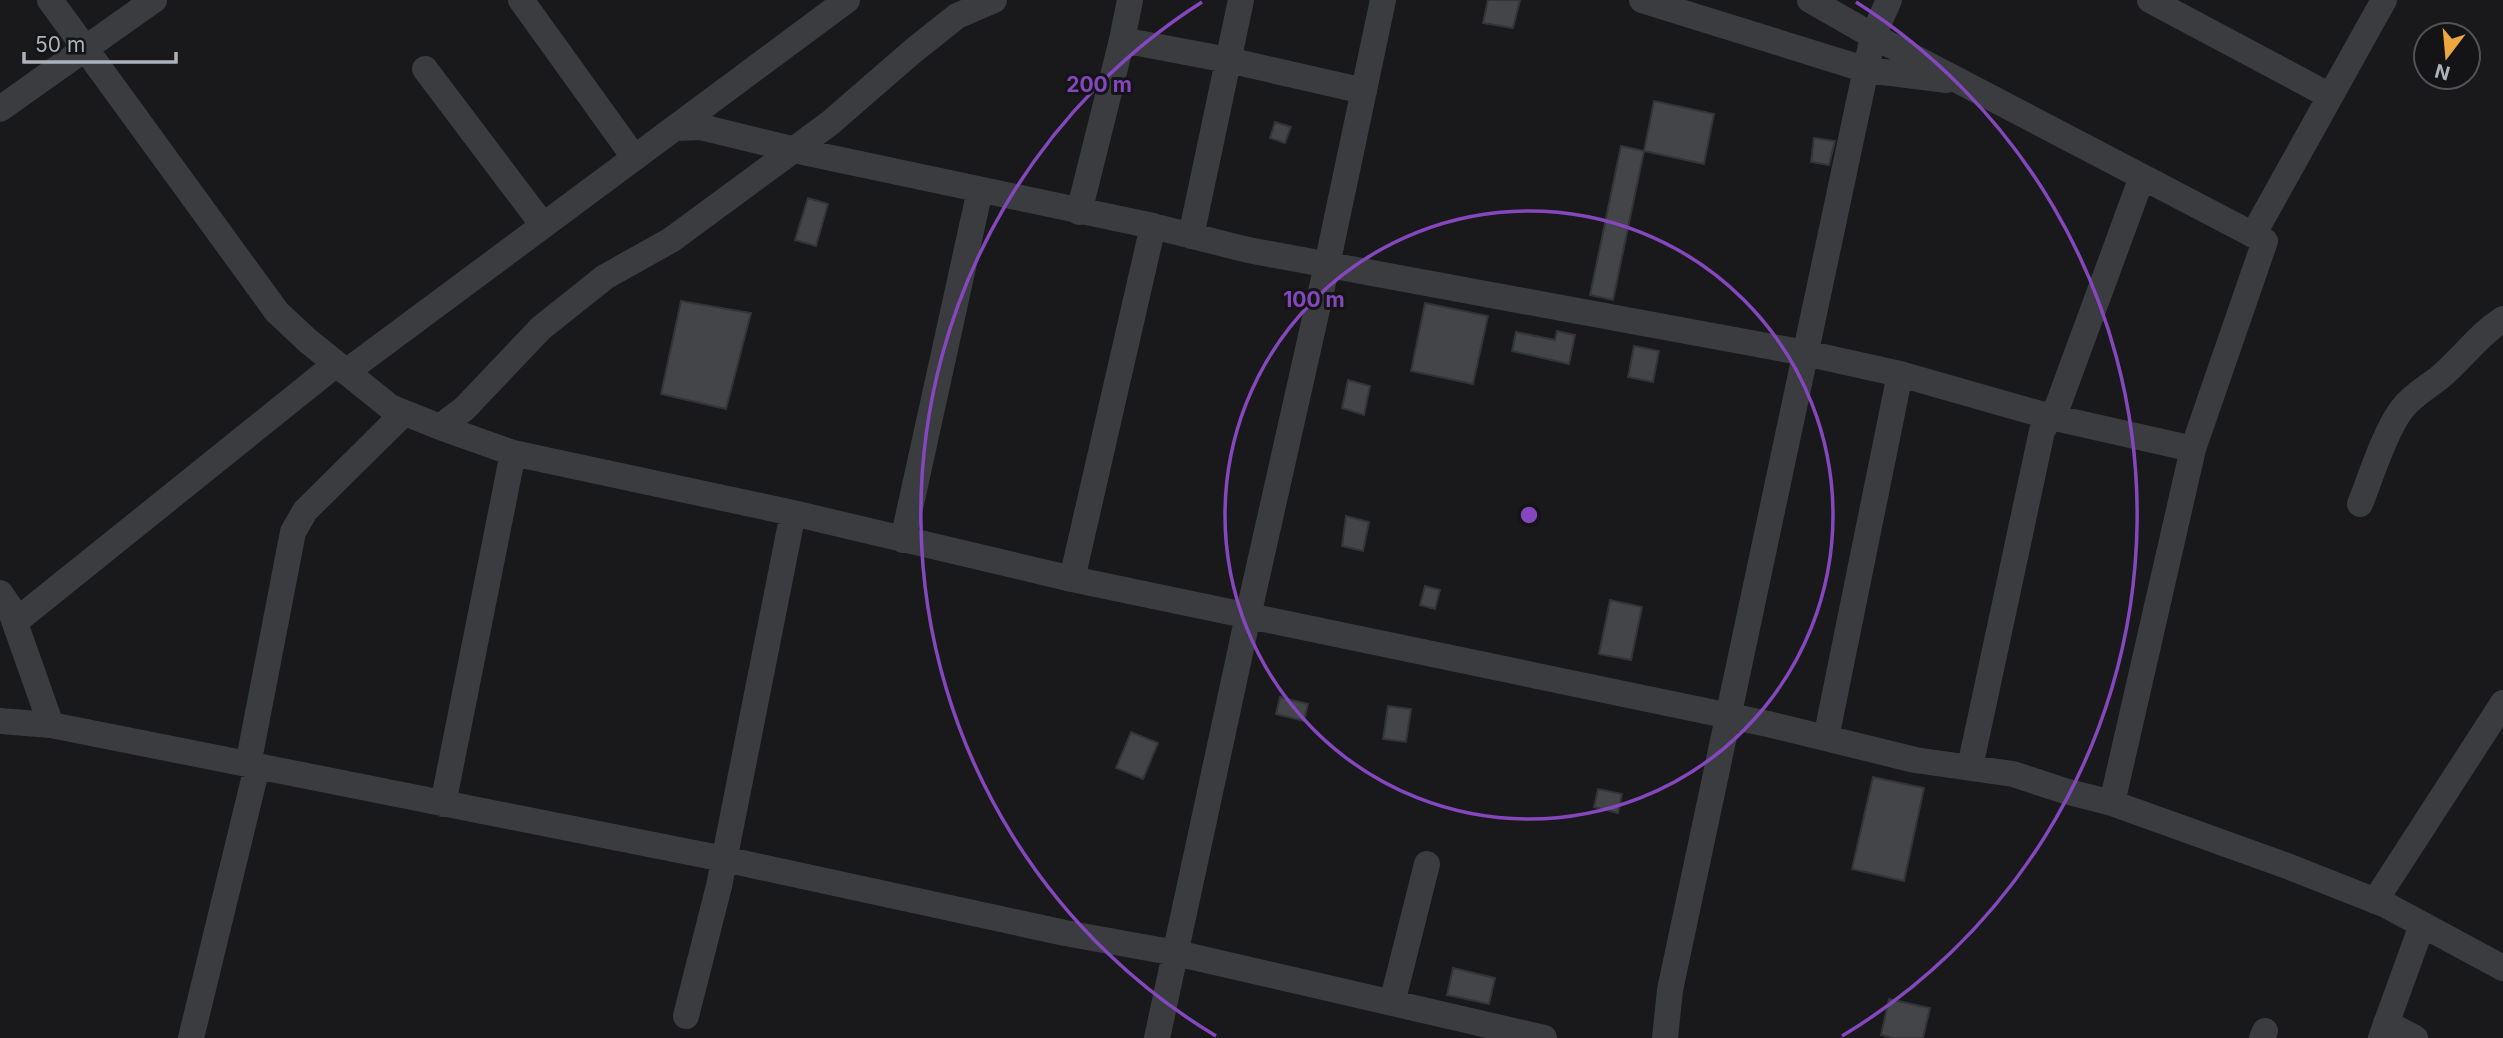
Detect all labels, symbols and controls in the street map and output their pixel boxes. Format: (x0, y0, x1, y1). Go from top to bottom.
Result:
scale bar (24, 21, 177, 65)
north arrow (2412, 21, 2482, 91)
text: 50 m (35, 32, 85, 57)
text: N (2432, 59, 2453, 85)
text: 200 m (1066, 72, 1132, 97)
text: 100 m (1283, 287, 1345, 312)
centre of rings (1517, 503, 1541, 527)

